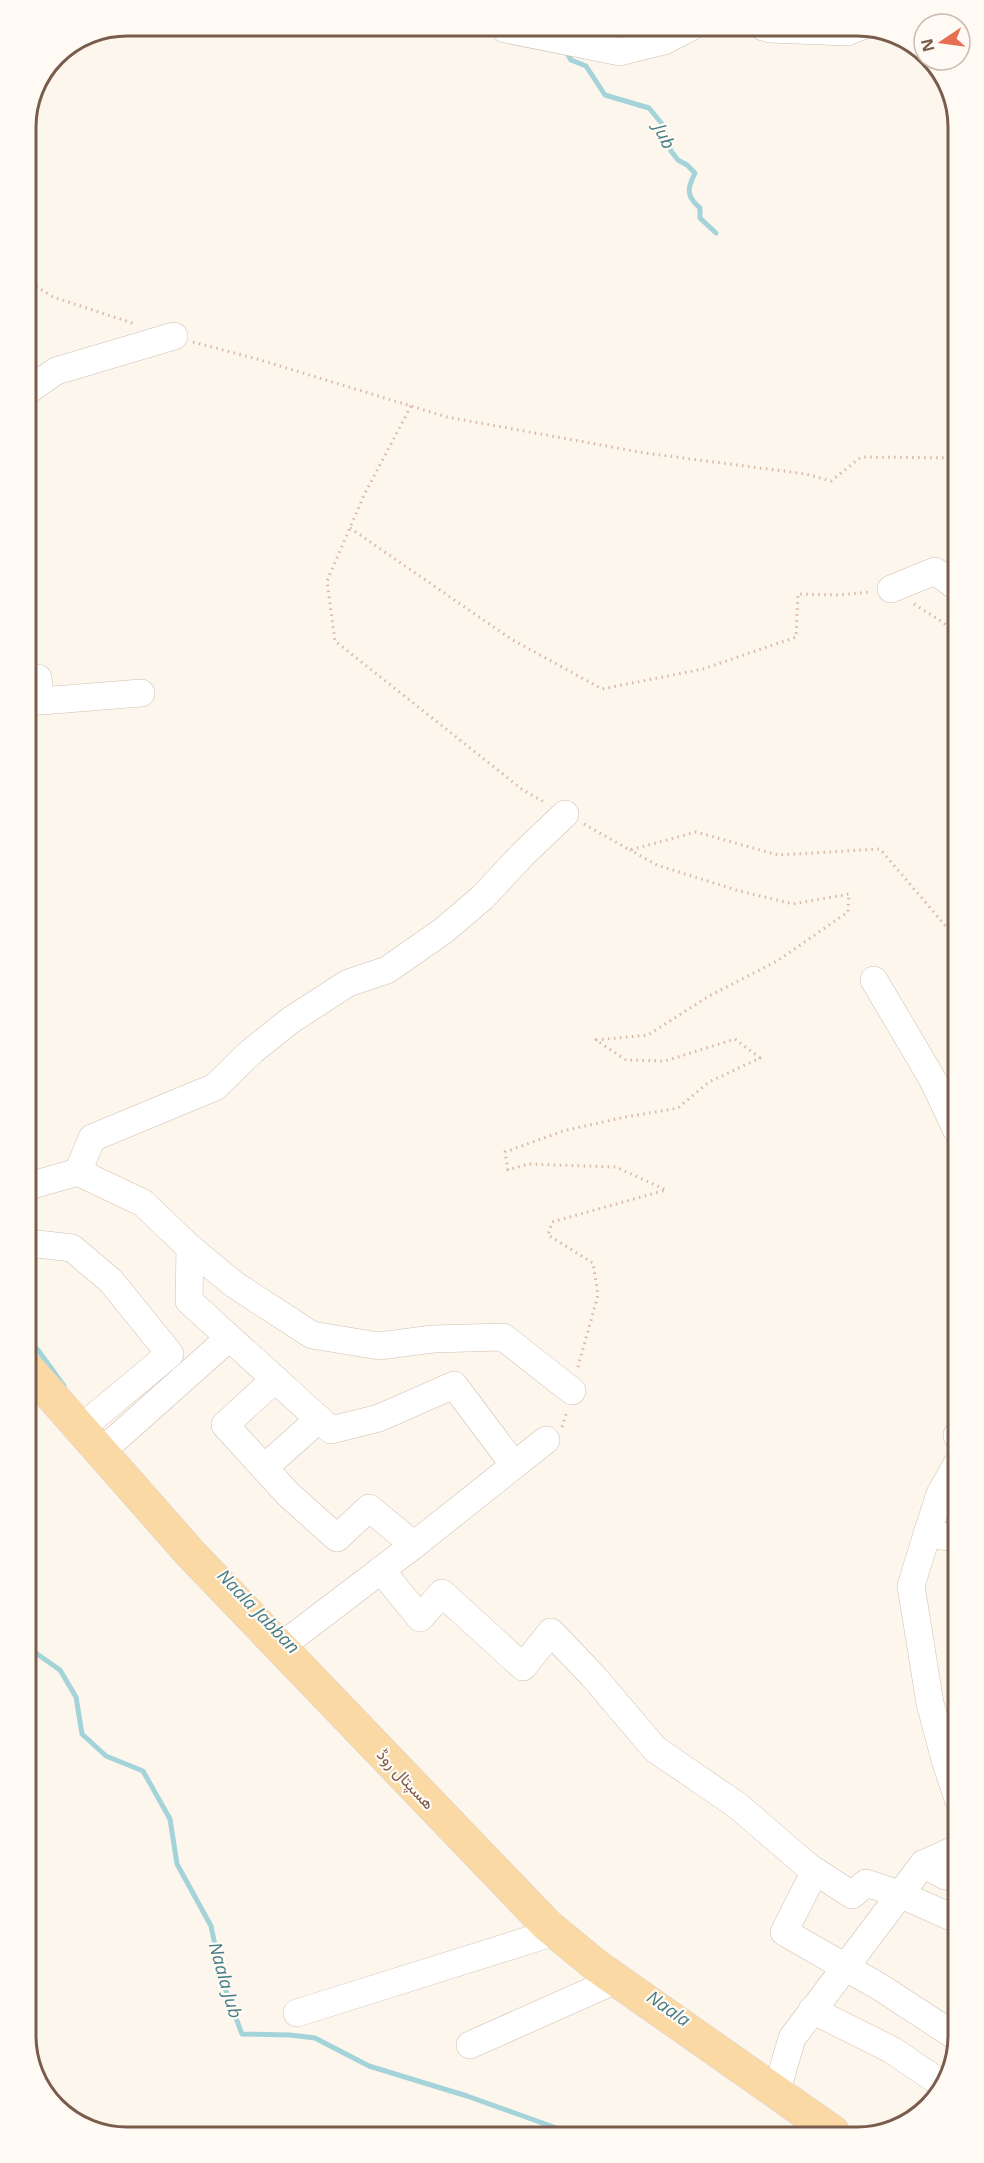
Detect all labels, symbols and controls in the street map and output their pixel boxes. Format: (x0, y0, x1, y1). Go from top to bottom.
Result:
north arrow (912, 12, 972, 72)
text: N (915, 37, 940, 54)
water label: Jub (647, 117, 681, 153)
water label: Naala Jabban (213, 1564, 305, 1658)
street label: ھسپتال روڈ (372, 1744, 440, 1815)
water label: Naala Jub (204, 1939, 248, 2021)
water label: Naala (643, 1984, 695, 2032)

